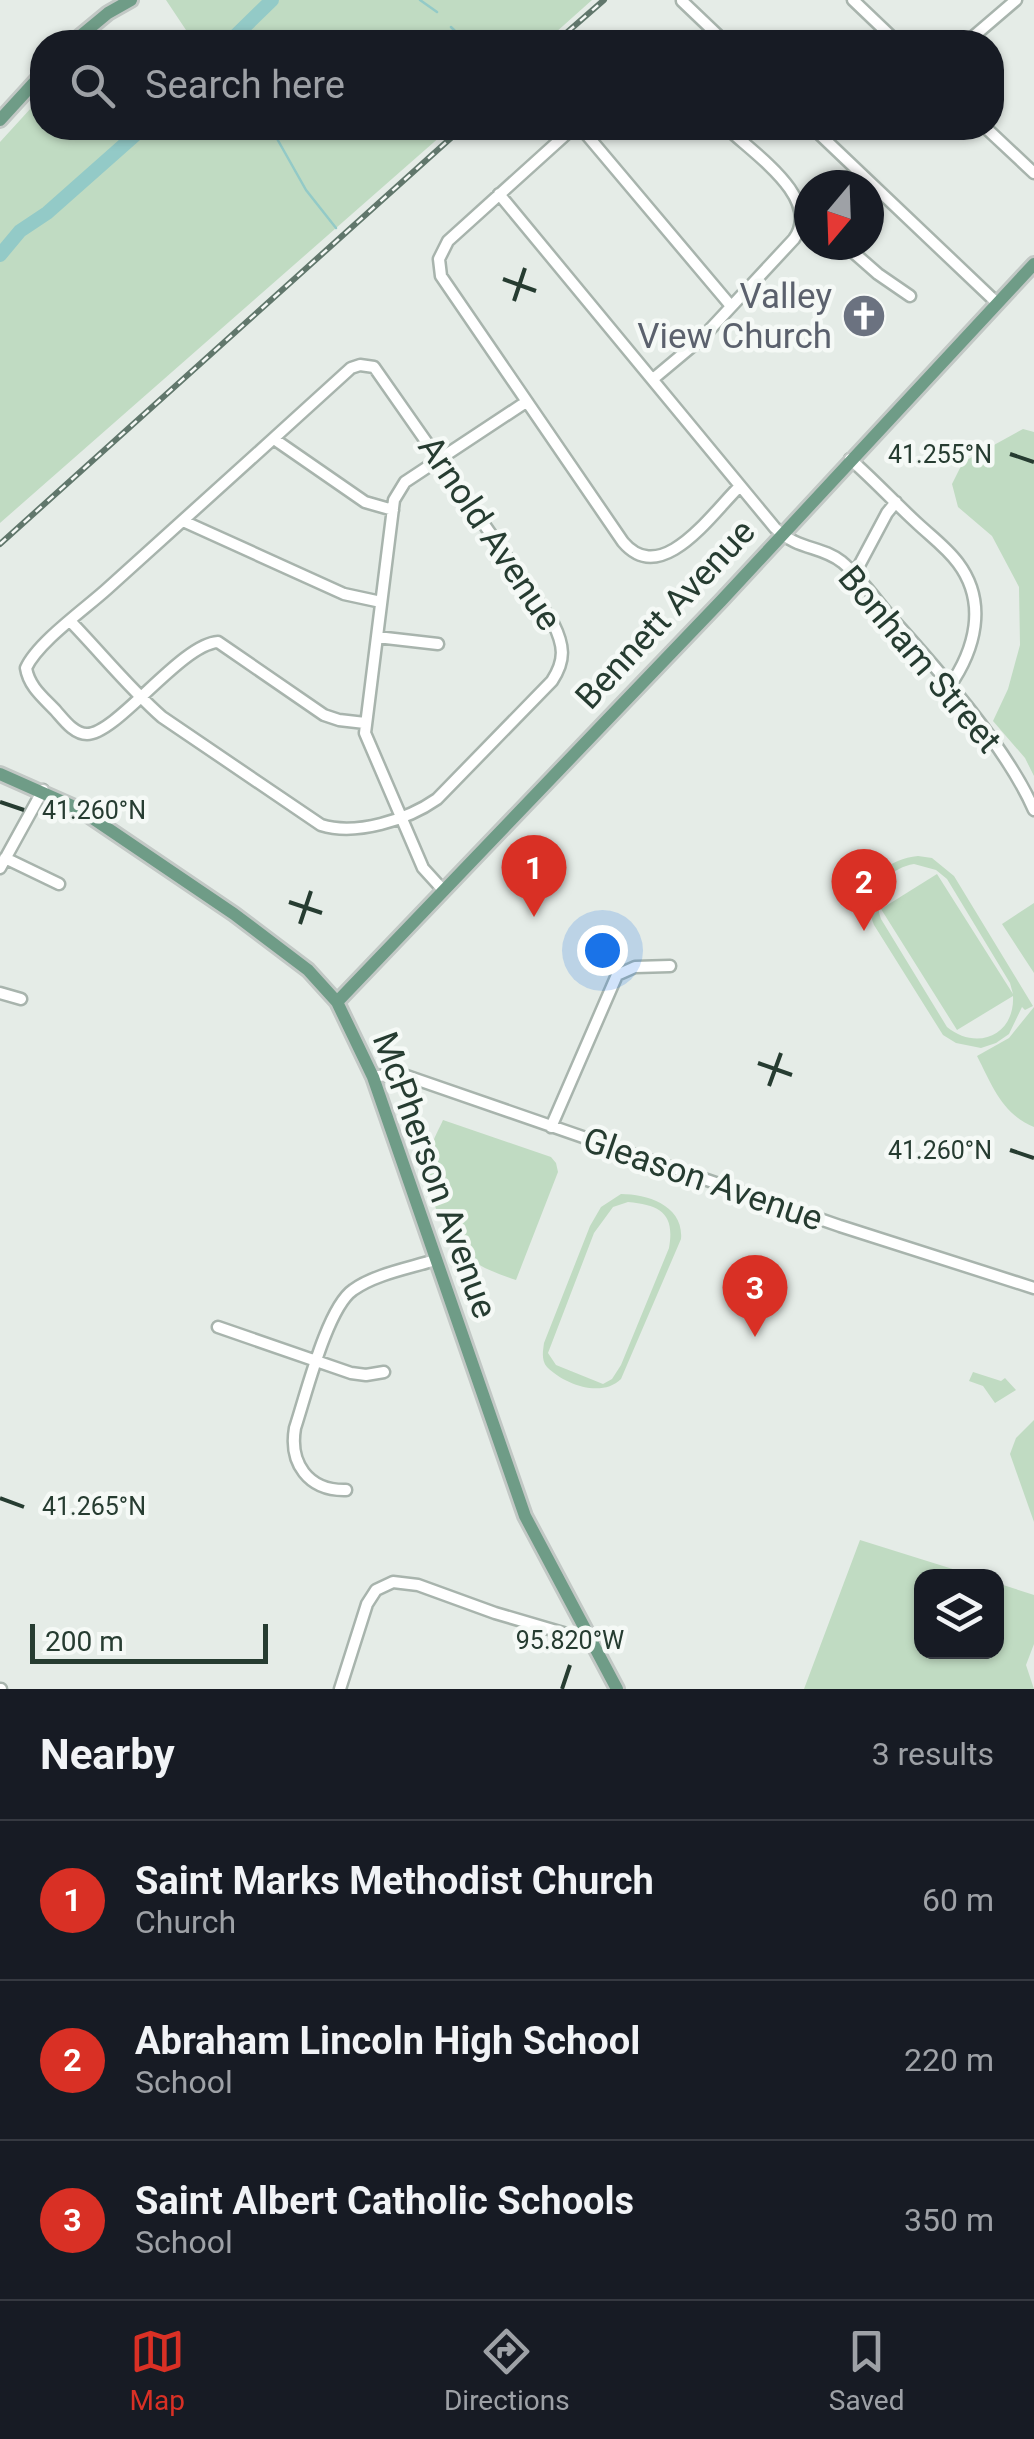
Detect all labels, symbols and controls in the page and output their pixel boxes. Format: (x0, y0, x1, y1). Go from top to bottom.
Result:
search box (30, 30, 1004, 140)
icon: search (65, 58, 120, 113)
text: Search here (145, 63, 345, 107)
north arrow (794, 170, 884, 260)
place label: Valley View Church (637, 276, 832, 357)
church icon: Valley View Church (841, 293, 887, 339)
street label: Arnold Avenue (410, 428, 570, 638)
text: 41.255°N (888, 440, 992, 469)
street label: Bennett Avenue (567, 511, 763, 717)
street label: Bonham Street (830, 558, 1010, 761)
text: 41.260°N (42, 796, 146, 825)
pin: 1 (502, 834, 566, 917)
pin: 2 (832, 848, 896, 931)
your location (577, 925, 628, 976)
street label: McPherson Avenue (364, 1027, 505, 1324)
street label: Gleason Avenue (578, 1119, 828, 1240)
text: 41.260°N (888, 1136, 992, 1165)
pin: 3 (722, 1254, 788, 1337)
text: 41.265°N (42, 1492, 146, 1521)
map controls (914, 1569, 1004, 1659)
button: layers (914, 1569, 1004, 1659)
scale bar (30, 1619, 268, 1664)
text: 200 m (45, 1625, 124, 1658)
text: 95.820°W (516, 1626, 624, 1655)
text: Nearby (40, 1730, 175, 1779)
text: 3 results (872, 1735, 994, 1773)
text: Saint Marks Methodist Church (135, 1859, 654, 1903)
text: 1 (63, 1881, 82, 1919)
text: 60 m (922, 1881, 994, 1919)
text: Church (135, 1903, 236, 1941)
text: Abraham Lincoln High School (135, 2019, 640, 2063)
text: 2 (63, 2041, 82, 2079)
text: 220 m (904, 2041, 994, 2079)
text: School (135, 2063, 233, 2101)
text: Saint Albert Catholic Schools (135, 2179, 634, 2223)
text: 3 (63, 2201, 82, 2239)
text: 350 m (904, 2201, 994, 2239)
text: School (135, 2223, 233, 2261)
tab: Map (130, 2324, 185, 2417)
tab: Directions (444, 2324, 570, 2417)
tab: Saved (829, 2324, 904, 2417)

